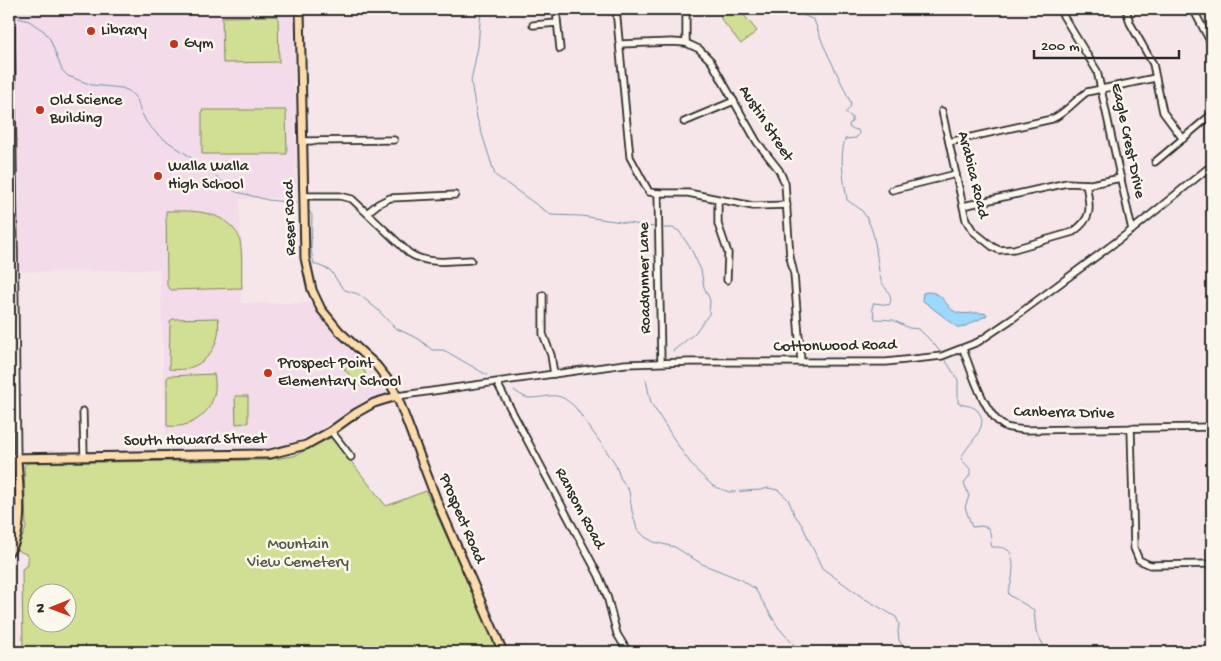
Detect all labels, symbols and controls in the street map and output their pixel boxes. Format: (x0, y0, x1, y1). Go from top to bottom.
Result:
place label: Library (101, 22, 147, 41)
marker: Library (85, 25, 97, 37)
scale bar (1034, 28, 1178, 60)
place label: Gym (184, 35, 214, 54)
marker: Gym (168, 38, 180, 50)
text: 200 m (1041, 38, 1080, 56)
street label: Austin Street (733, 82, 797, 167)
street label: Eagle Crest Drive (1106, 82, 1149, 201)
place label: Old Science Building (49, 92, 123, 129)
marker: Old Science Building (34, 104, 46, 116)
street label: Arabica Road (952, 130, 992, 222)
place label: Walla Walla High School (168, 158, 250, 195)
marker: Walla Walla High School (152, 170, 164, 182)
street label: Reser Road (280, 178, 302, 256)
street label: Roadrunner Lane (636, 221, 656, 334)
street label: Cottonwood Road (773, 336, 898, 358)
place label: Prospect Point Elementary School (277, 355, 401, 392)
marker: Prospect Point Elementary School (262, 367, 274, 379)
street label: Canberra Drive (1013, 404, 1115, 424)
street label: South Howard Street (124, 430, 268, 452)
street label: Ransom Road (550, 465, 609, 554)
street label: Prospect Road (433, 470, 489, 568)
park label: Mountain View Cemetery (246, 536, 349, 573)
north arrow (28, 584, 78, 634)
text: N (33, 603, 50, 613)

